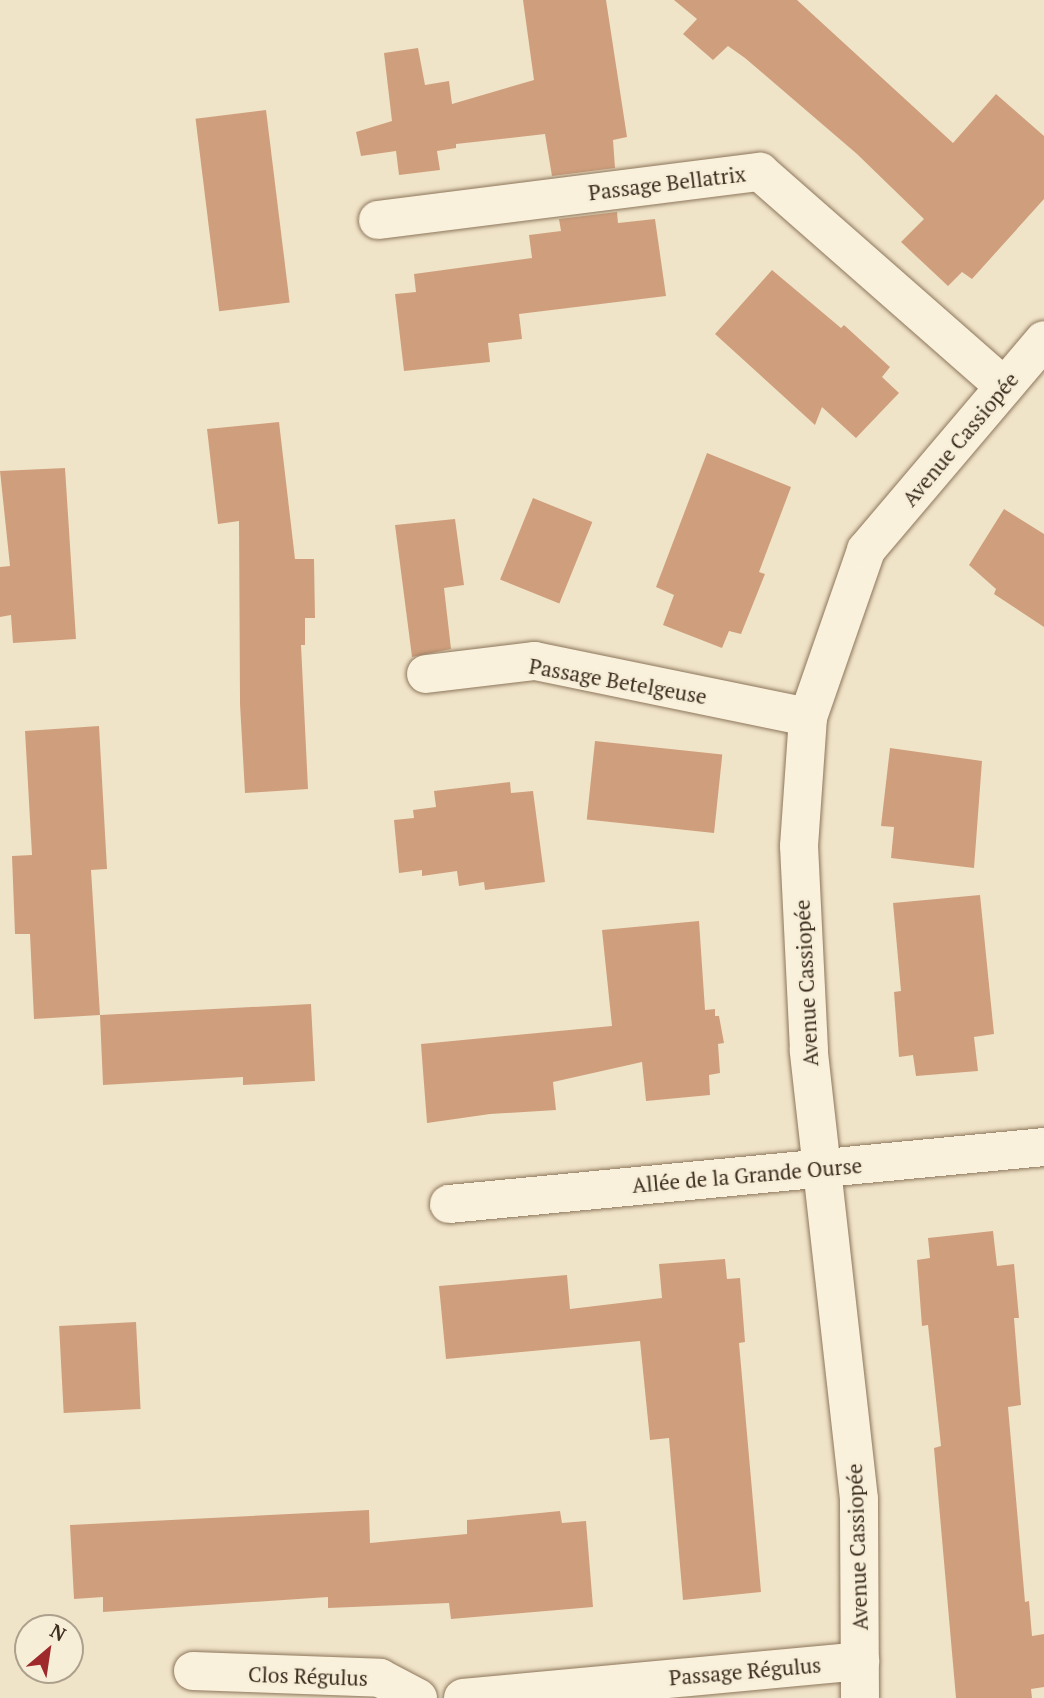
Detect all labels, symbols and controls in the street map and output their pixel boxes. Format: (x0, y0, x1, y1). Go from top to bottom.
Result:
street label: Passage Bellatrix (587, 161, 747, 205)
street label: Avenue Cassiopée (897, 367, 1023, 511)
street label: Passage Betelgeuse (527, 653, 709, 709)
street label: Avenue Cassiopée (789, 899, 823, 1067)
street label: Allée de la Grande Ourse (631, 1152, 863, 1198)
street label: Avenue Cassiopée (841, 1463, 873, 1631)
north arrow (14, 1614, 84, 1684)
text: N (46, 1618, 71, 1646)
street label: Passage Régulus (668, 1652, 822, 1690)
street label: Clos Régulus (248, 1661, 368, 1691)

